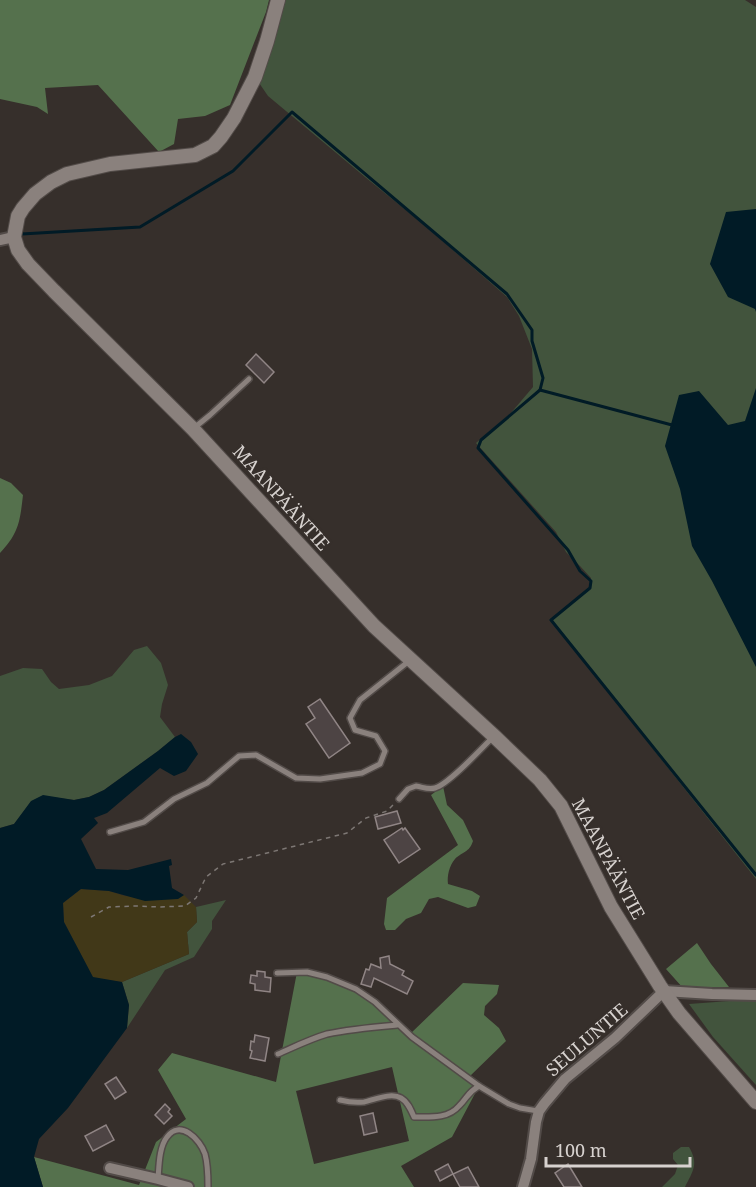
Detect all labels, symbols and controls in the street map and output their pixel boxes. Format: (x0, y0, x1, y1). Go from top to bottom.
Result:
street label: MAANPÄÄNTIE (228, 440, 335, 555)
street label: MAANPÄÄNTIE (567, 794, 651, 923)
street label: SEULUNTIE (540, 997, 632, 1081)
scale bar (546, 1130, 690, 1168)
text: 100 m (555, 1138, 607, 1162)

